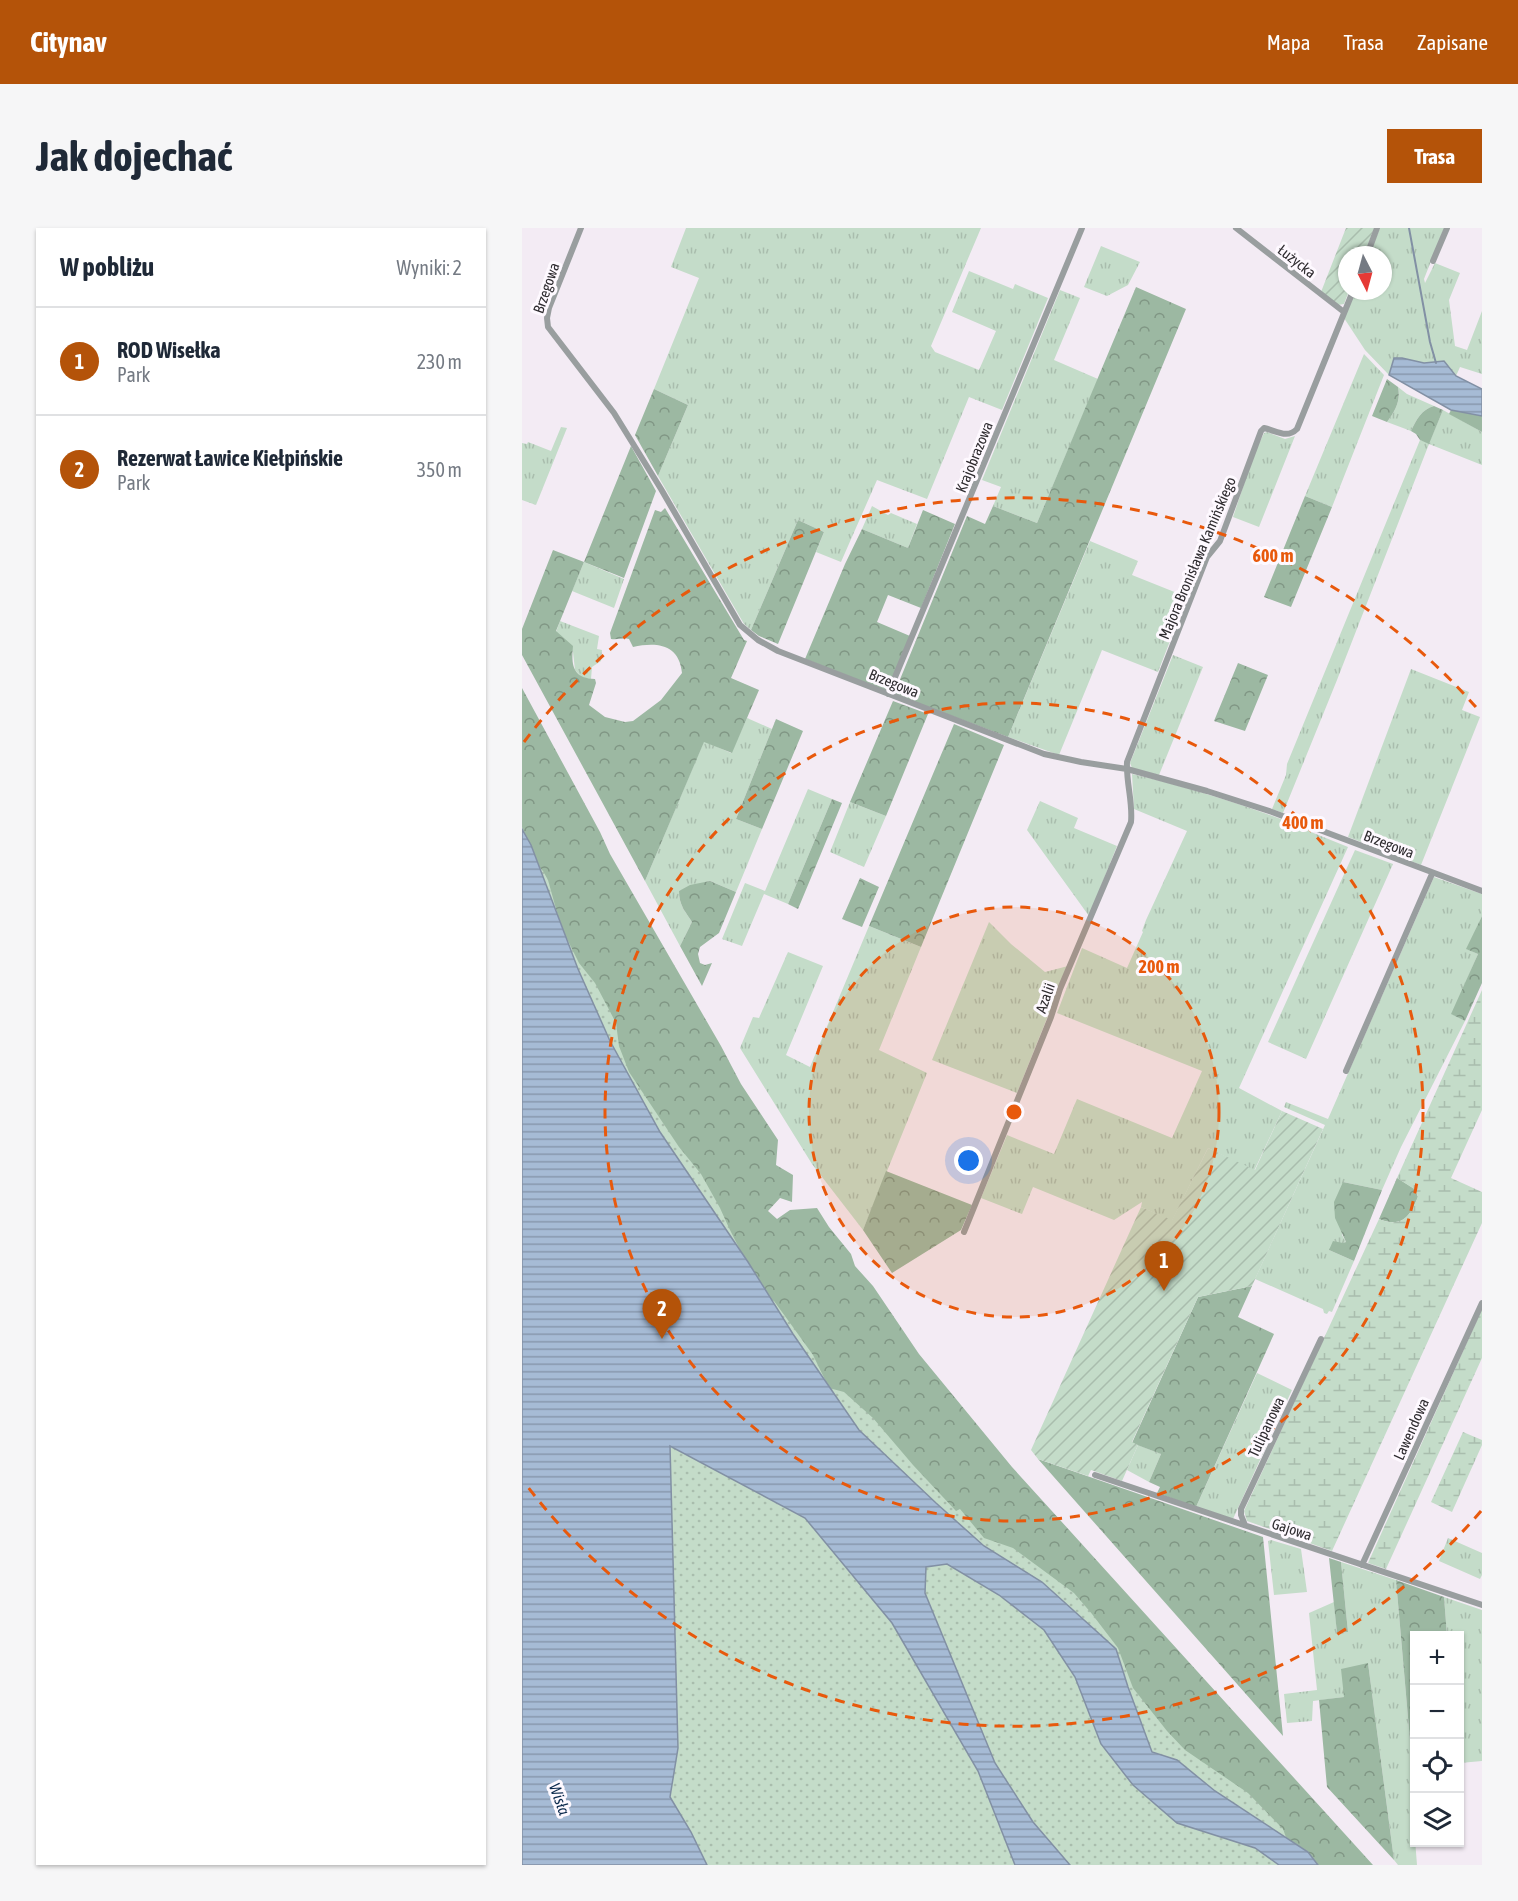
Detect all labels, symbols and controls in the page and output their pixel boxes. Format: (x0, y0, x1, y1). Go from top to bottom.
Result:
text: Citynav (30, 26, 107, 58)
text: Mapa (1267, 30, 1310, 54)
text: Trasa (1343, 30, 1384, 54)
text: Zapisane (1417, 30, 1488, 54)
button: Trasa (1387, 129, 1482, 183)
text: Jak dojechać (36, 132, 232, 180)
street label: Łużycka (1275, 241, 1319, 281)
north arrow (1338, 246, 1392, 300)
text: W pobliżu (60, 252, 154, 282)
text: Wyniki: 2 (396, 256, 462, 279)
street label: Brzegowa (529, 260, 563, 316)
text: ROD Wisełka (117, 337, 220, 363)
text: 1 (75, 350, 84, 373)
text: 230 m (417, 350, 462, 373)
text: Park (117, 363, 150, 386)
street label: Krajobrazowa (952, 419, 996, 495)
text: Rezerwat Ławice Kiełpińskie (117, 445, 343, 471)
text: 2 (75, 458, 84, 481)
text: 350 m (417, 458, 462, 481)
text: Park (117, 471, 150, 494)
street label: Majora Bronisława Kamińskiego (1155, 474, 1239, 642)
text: 600 m (1253, 545, 1293, 566)
street label: Brzegowa (867, 665, 922, 701)
text: 400 m (1282, 812, 1323, 833)
street label: Brzegowa (1361, 827, 1417, 861)
text: 200 m (1139, 956, 1179, 977)
street label: Azalii (1032, 981, 1058, 1015)
centre of rings (1004, 1102, 1024, 1122)
your location (954, 1146, 983, 1175)
pin: 1 (1144, 1242, 1184, 1291)
pin: 2 (642, 1290, 682, 1339)
street label: Tulipanowa (1245, 1394, 1287, 1460)
street label: Lawendowa (1390, 1396, 1432, 1462)
street label: Gajowa (1270, 1515, 1314, 1543)
map controls (1410, 1631, 1464, 1847)
button: + (1410, 1631, 1464, 1685)
button: − (1410, 1685, 1464, 1739)
button: locate (1410, 1739, 1464, 1793)
water label: Wisła (546, 1781, 574, 1818)
button: layers (1410, 1793, 1464, 1847)

